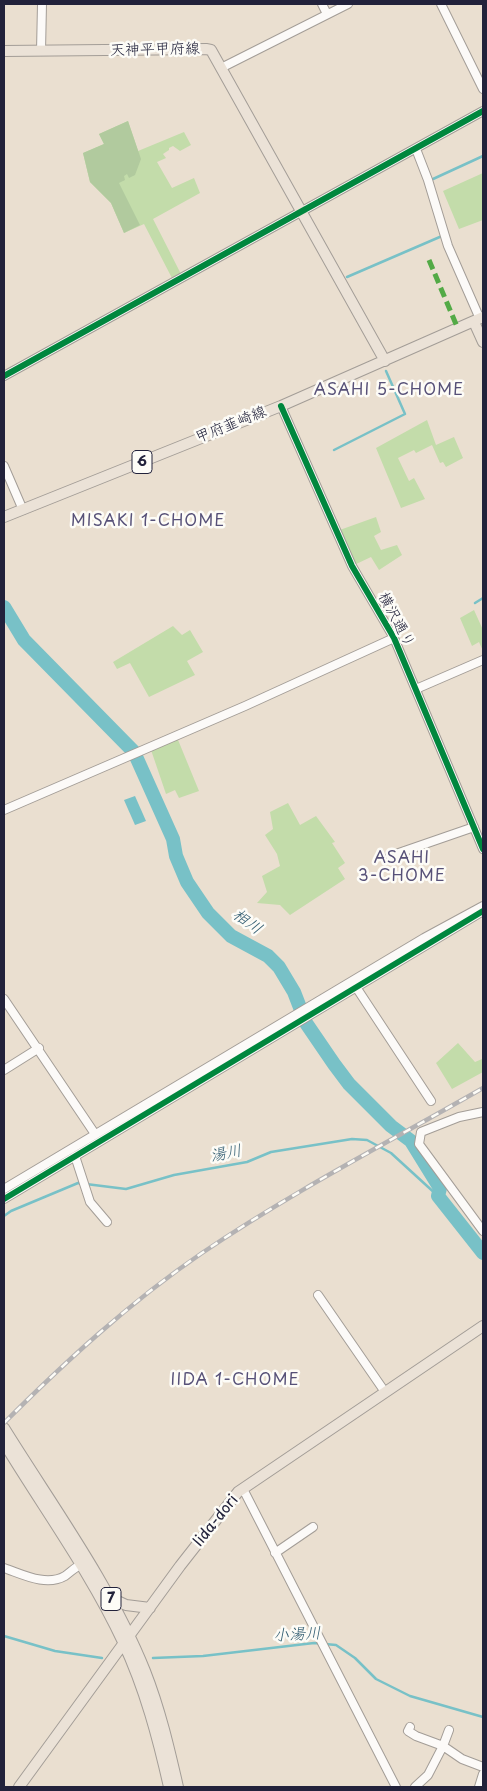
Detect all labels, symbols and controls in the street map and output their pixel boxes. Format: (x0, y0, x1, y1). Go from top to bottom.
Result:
street label: 天神平甲府線 (110, 40, 200, 60)
district label: ASAHI 5-CHOME (312, 381, 466, 401)
street label: 甲府韮崎線 (193, 403, 269, 447)
road number: 6 (132, 451, 152, 474)
district label: MISAKI 1-CHOME (69, 512, 227, 532)
street label: 横沢通り (374, 589, 418, 651)
district label: ASAHI 3-CHOME (357, 849, 447, 887)
water label: 相川 (228, 905, 266, 939)
water label: 湯川 (208, 1142, 244, 1166)
district label: IIDA 1-CHOME (169, 1371, 301, 1391)
street label: Iida-dori (190, 1491, 242, 1551)
road number: 7 (101, 1588, 121, 1610)
water label: 小湯川 (273, 1624, 321, 1646)

